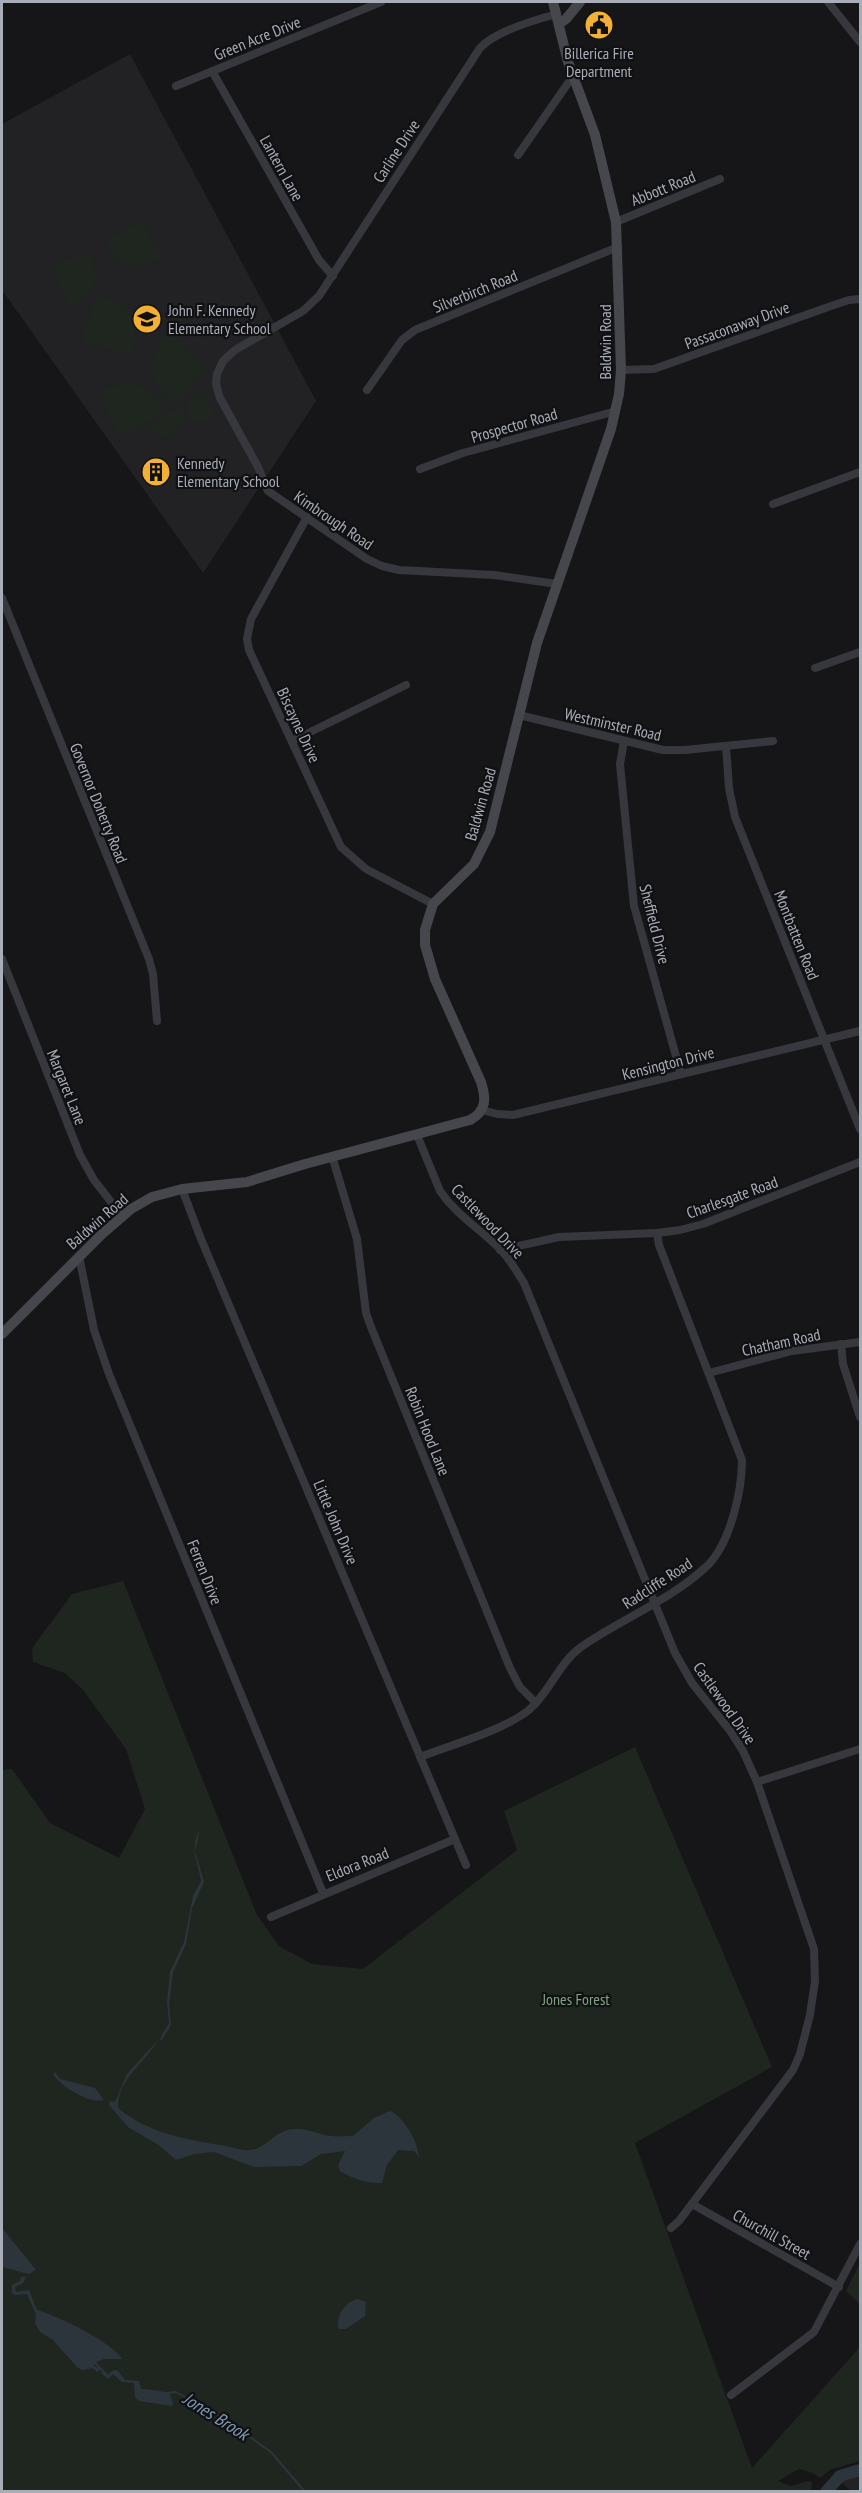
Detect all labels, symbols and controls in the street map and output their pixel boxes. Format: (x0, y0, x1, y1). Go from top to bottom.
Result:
public building icon: Billerica Fire Department (583, 9, 615, 41)
street label: Green Acre Drive (211, 12, 303, 64)
place label: Billerica Fire Department (564, 43, 634, 81)
street label: Carline Drive (368, 116, 424, 186)
street label: Lantern Lane (256, 132, 308, 204)
street label: Abbott Road (628, 166, 698, 210)
street label: Silverbirch Road (430, 265, 520, 317)
street label: Passaconaway Drive (682, 297, 792, 353)
place label: John F. Kennedy Elementary School (167, 300, 271, 338)
school or university icon: John F. Kennedy Elementary School (131, 303, 163, 335)
street label: Baldwin Road (595, 304, 615, 380)
street label: Prospector Road (469, 403, 560, 447)
place label: Kennedy Elementary School (177, 453, 280, 491)
building icon: Kennedy Elementary School (140, 456, 172, 488)
street label: Kimbrough Road (290, 486, 378, 554)
street label: Biscayne Drive (273, 684, 325, 766)
street label: Westminster Road (563, 703, 663, 745)
street label: Governor Doherty Road (66, 740, 132, 866)
street label: Baldwin Road (460, 765, 500, 843)
street label: Sheffield Drive (635, 882, 675, 966)
street label: Montbatten Road (770, 887, 824, 983)
street label: Kensington Drive (620, 1042, 716, 1084)
street label: Margaret Lane (43, 1046, 91, 1128)
street label: Charlesgate Road (684, 1171, 780, 1223)
street label: Castlewood Drive (447, 1180, 529, 1262)
street label: Baldwin Road (62, 1189, 132, 1253)
street label: Chatham Road (740, 1324, 822, 1360)
street label: Robin Hood Lane (401, 1384, 455, 1478)
street label: Little John Drive (309, 1477, 363, 1567)
street label: Ferren Drive (183, 1537, 227, 1607)
street label: Radcliffe Road (618, 1553, 696, 1613)
street label: Castlewood Drive (689, 1658, 761, 1748)
street label: Eldora Road (323, 1842, 391, 1886)
park label: Jones Forest (541, 1989, 610, 2009)
street label: Churchill Street (730, 2204, 815, 2264)
water label: Jones Brook (178, 2386, 255, 2446)

